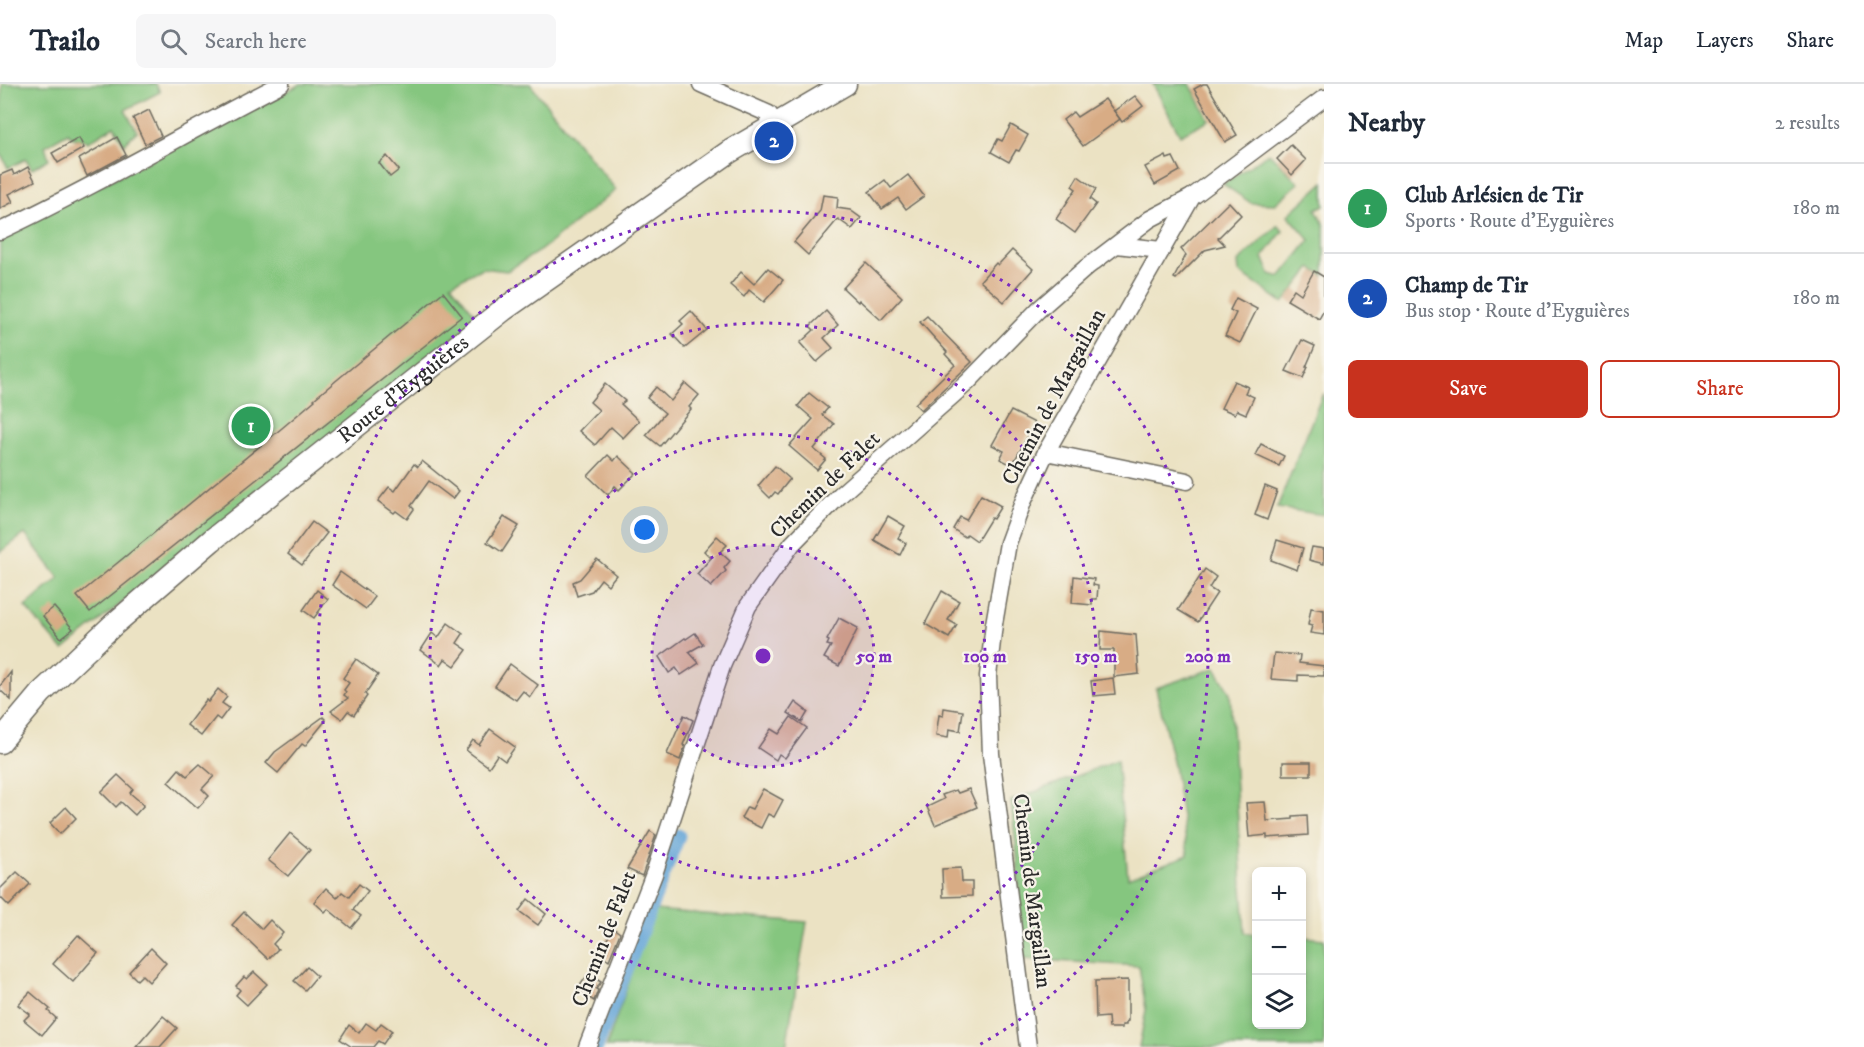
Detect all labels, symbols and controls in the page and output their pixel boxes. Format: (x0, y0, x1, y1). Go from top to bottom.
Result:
search box (136, 14, 556, 68)
text: Trailo (30, 24, 100, 59)
icon: search (157, 25, 190, 58)
text: Search here (205, 28, 307, 55)
text: Map (1624, 28, 1663, 54)
text: Layers (1696, 28, 1754, 54)
text: Share (1787, 28, 1834, 54)
text: Nearby (1348, 107, 1425, 140)
text: 2 results (1775, 111, 1840, 136)
pin: 2 (754, 118, 794, 164)
text: Club Arlésien de Tir (1405, 182, 1583, 209)
text: 1 (1364, 196, 1371, 221)
text: 180 m (1793, 196, 1840, 221)
text: Sports · Route d'Eyguières (1405, 209, 1614, 234)
text: Champ de Tir (1405, 272, 1528, 299)
text: 2 (1363, 286, 1372, 311)
text: 180 m (1793, 286, 1840, 311)
text: Bus stop · Route d'Eyguières (1405, 299, 1630, 324)
street label: Chemin de Margaillan (996, 304, 1112, 490)
street label: Route d'Eyguières (332, 329, 474, 449)
button: Save (1348, 360, 1588, 418)
button: Share (1600, 360, 1840, 418)
pin: 1 (232, 404, 270, 448)
street label: Chemin de Falet (764, 426, 886, 544)
your location (630, 515, 659, 544)
centre of rings (753, 646, 773, 666)
text: 50 m (855, 646, 892, 668)
text: 100 m (963, 646, 1007, 668)
text: 150 m (1075, 646, 1118, 668)
text: 200 m (1185, 646, 1231, 668)
street label: Chemin de Margaillan (1007, 792, 1057, 990)
street label: Chemin de Falet (566, 867, 642, 1011)
map controls (1252, 867, 1306, 1029)
button: + (1252, 867, 1306, 921)
button: − (1252, 921, 1306, 975)
button: layers (1252, 975, 1306, 1029)

